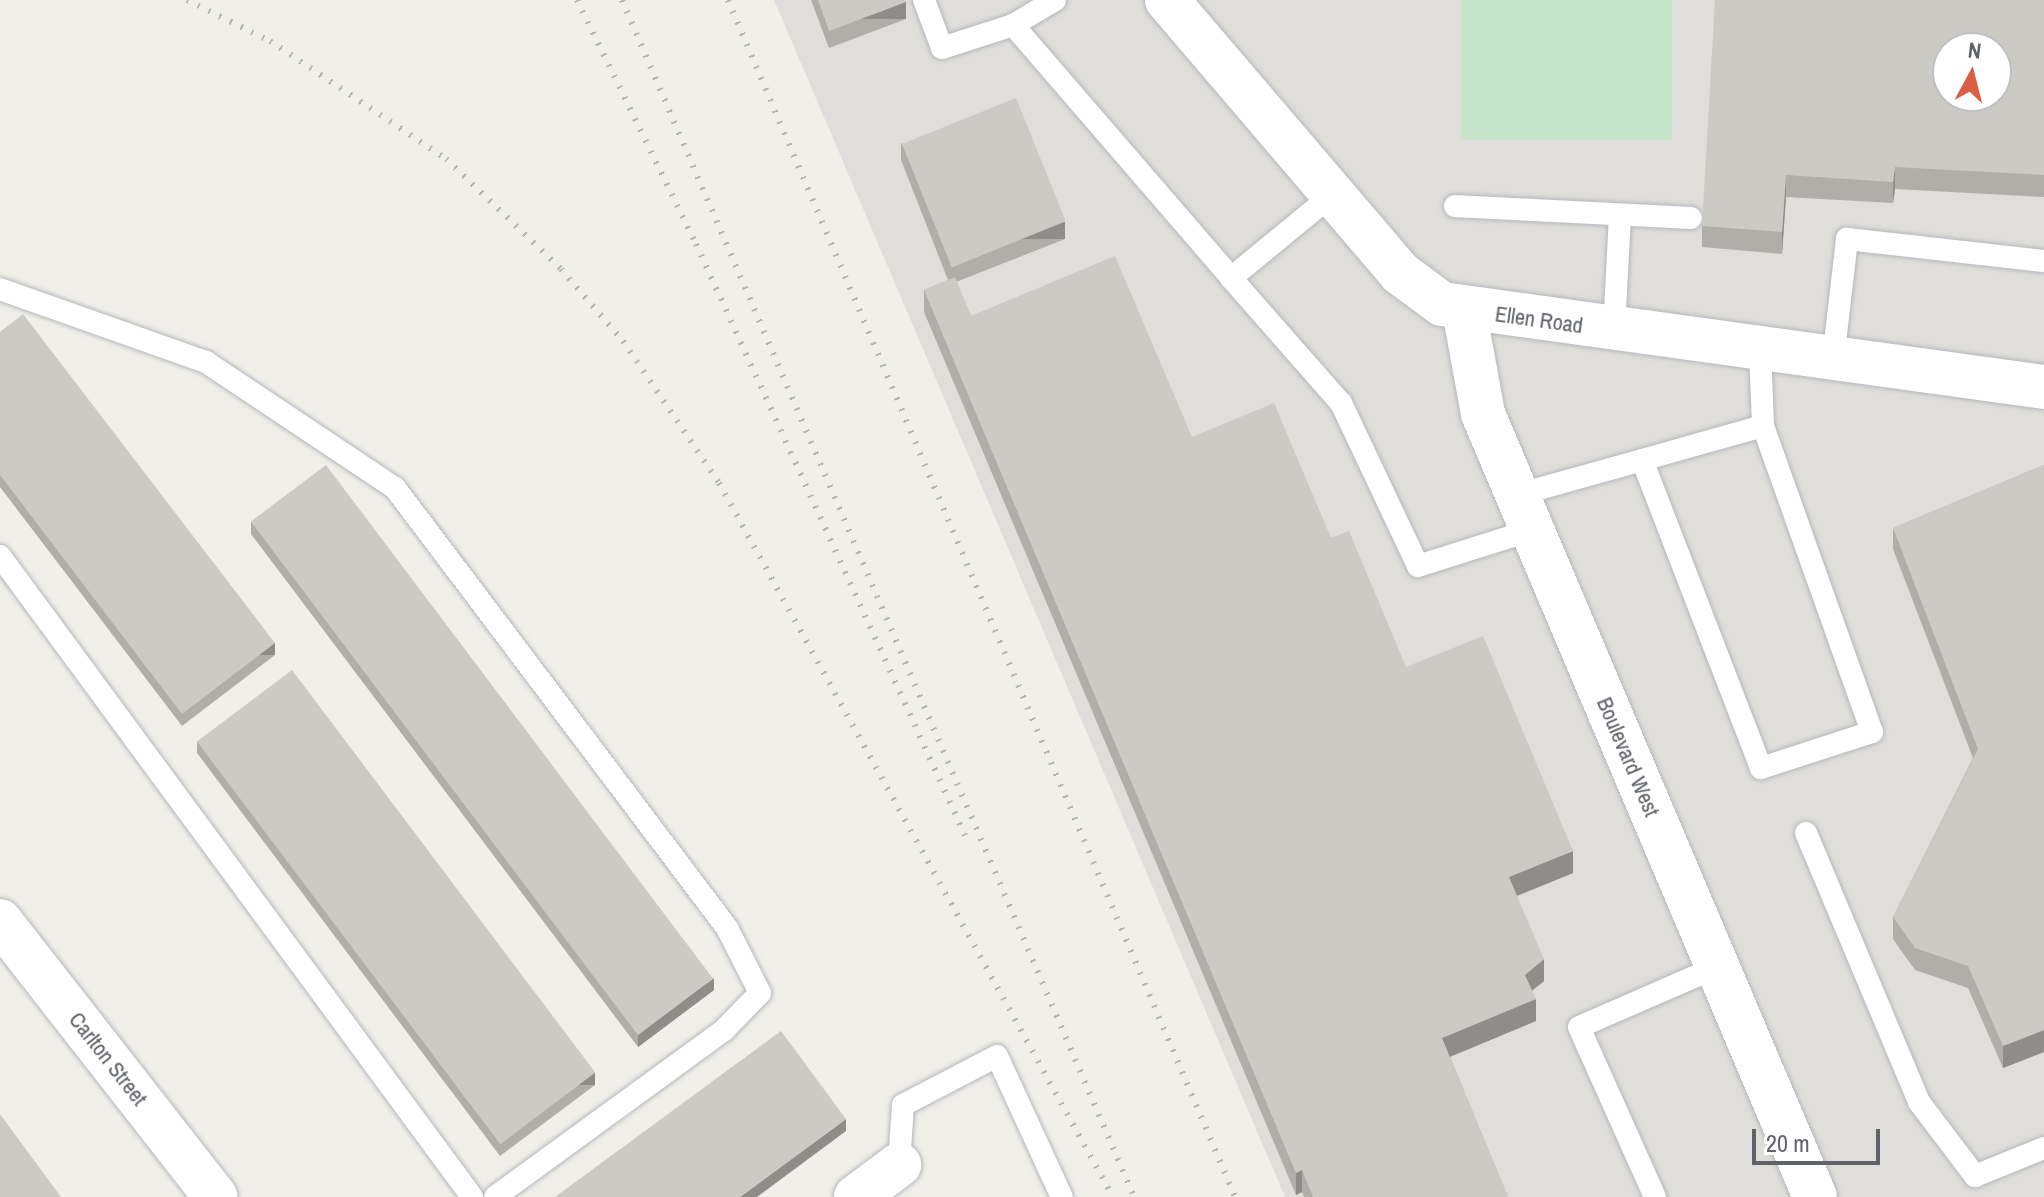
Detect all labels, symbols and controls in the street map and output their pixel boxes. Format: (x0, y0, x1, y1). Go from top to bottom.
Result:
north arrow (1932, 32, 2012, 112)
text: N (1966, 34, 1983, 66)
street label: Ellen Road (1493, 301, 1585, 339)
street label: Boulevard West (1591, 693, 1665, 821)
street label: Carlton Street (63, 1007, 153, 1111)
scale bar (1756, 1113, 1884, 1163)
text: 20 m (1766, 1127, 1810, 1159)

